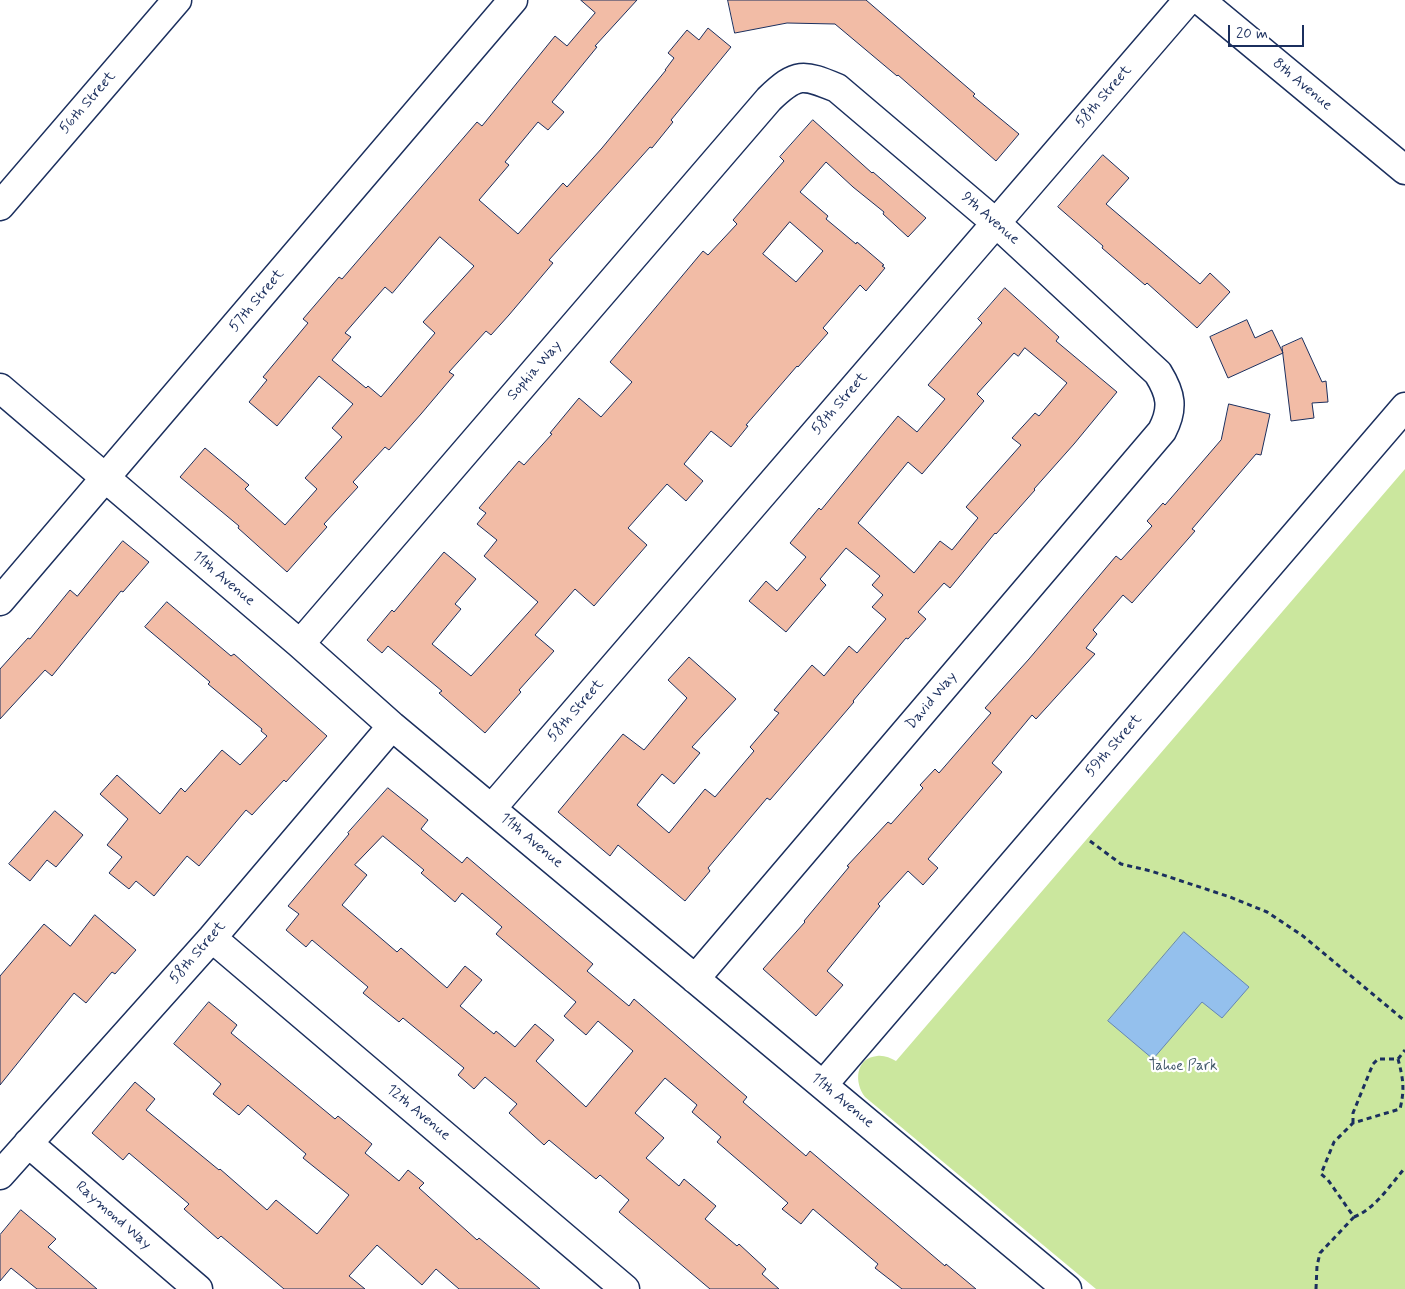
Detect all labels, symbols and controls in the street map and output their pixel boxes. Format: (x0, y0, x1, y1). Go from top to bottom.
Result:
scale bar (1230, 15, 1306, 47)
text: 20 m (1236, 24, 1268, 44)
street label: 8th Avenue (1269, 55, 1335, 115)
street label: 58th Street (1072, 62, 1136, 132)
street label: 56th Street (56, 68, 120, 138)
street label: 9th Avenue (957, 189, 1023, 249)
street label: 57th Street (226, 266, 288, 336)
street label: Sophia Way (504, 337, 566, 405)
street label: 58th Street (808, 369, 872, 439)
street label: 11th Avenue (188, 547, 258, 611)
street label: David Way (903, 669, 961, 733)
street label: 58th Street (544, 676, 608, 746)
street label: 59th Street (1082, 711, 1146, 781)
street label: 11th Avenue (496, 809, 566, 873)
street label: 58th Street (166, 918, 230, 988)
park label: Tahoe Park (1149, 1058, 1217, 1076)
street label: 11th Avenue (807, 1069, 877, 1133)
street label: 12th Avenue (382, 1081, 454, 1145)
street label: Raymond Way (71, 1178, 155, 1254)

